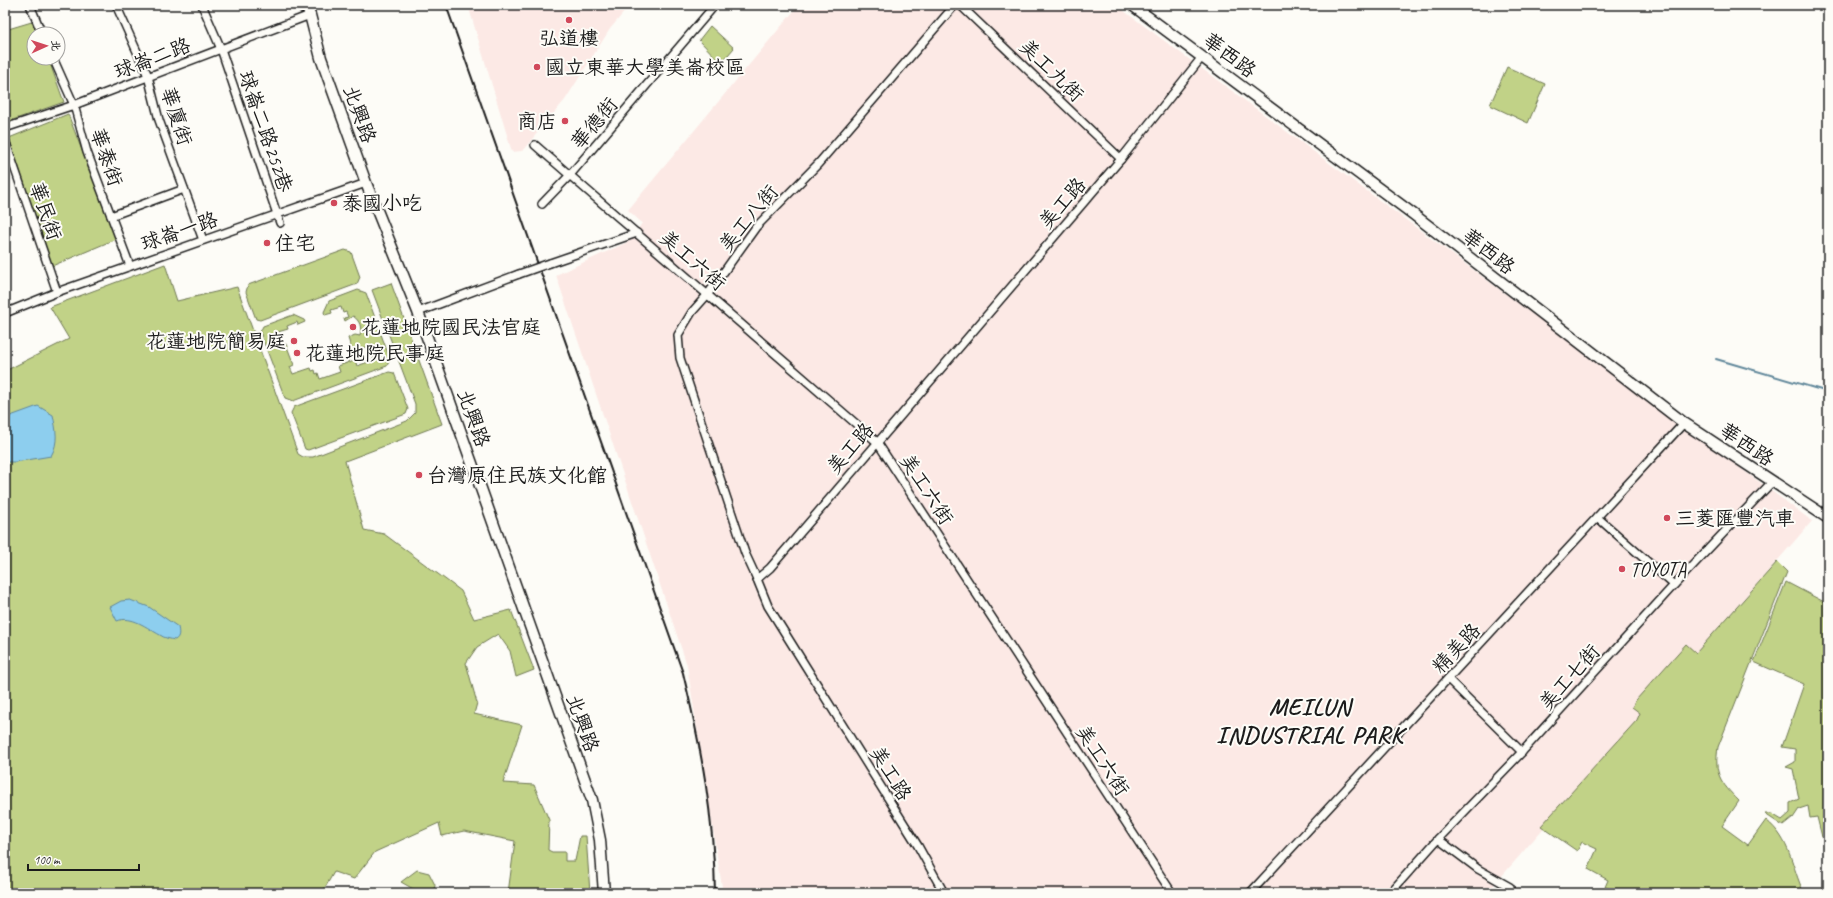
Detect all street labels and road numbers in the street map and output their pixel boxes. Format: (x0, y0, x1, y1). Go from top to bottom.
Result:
street label: 華西路 (1198, 27, 1262, 84)
street label: 球崙二路 (110, 32, 195, 84)
street label: 美工九街 (1014, 34, 1089, 107)
street label: 球崙二路252巷 (233, 67, 298, 196)
street label: 北興路 (338, 82, 382, 148)
street label: 華廈街 (155, 84, 198, 149)
street label: 華德街 (566, 92, 623, 154)
street label: 華泰街 (85, 125, 128, 190)
street label: 美工路 (1033, 172, 1092, 234)
street label: 華民街 (24, 179, 67, 244)
street label: 美工八街 (713, 180, 784, 257)
street label: 球崙一路 (137, 206, 222, 256)
street label: 華西路 (1457, 223, 1521, 280)
street label: 美工六街 (654, 225, 731, 296)
street label: 北興路 (452, 386, 496, 452)
street label: 美工路 (821, 417, 880, 479)
street label: 華西路 (1715, 417, 1779, 472)
street label: 美工六街 (894, 449, 959, 530)
street label: 精美路 (1427, 617, 1487, 679)
street label: 美工七街 (1533, 639, 1605, 715)
street label: 北興路 (561, 691, 605, 757)
street label: 美工六街 (1070, 720, 1135, 801)
street label: 美工路 (864, 741, 918, 806)

